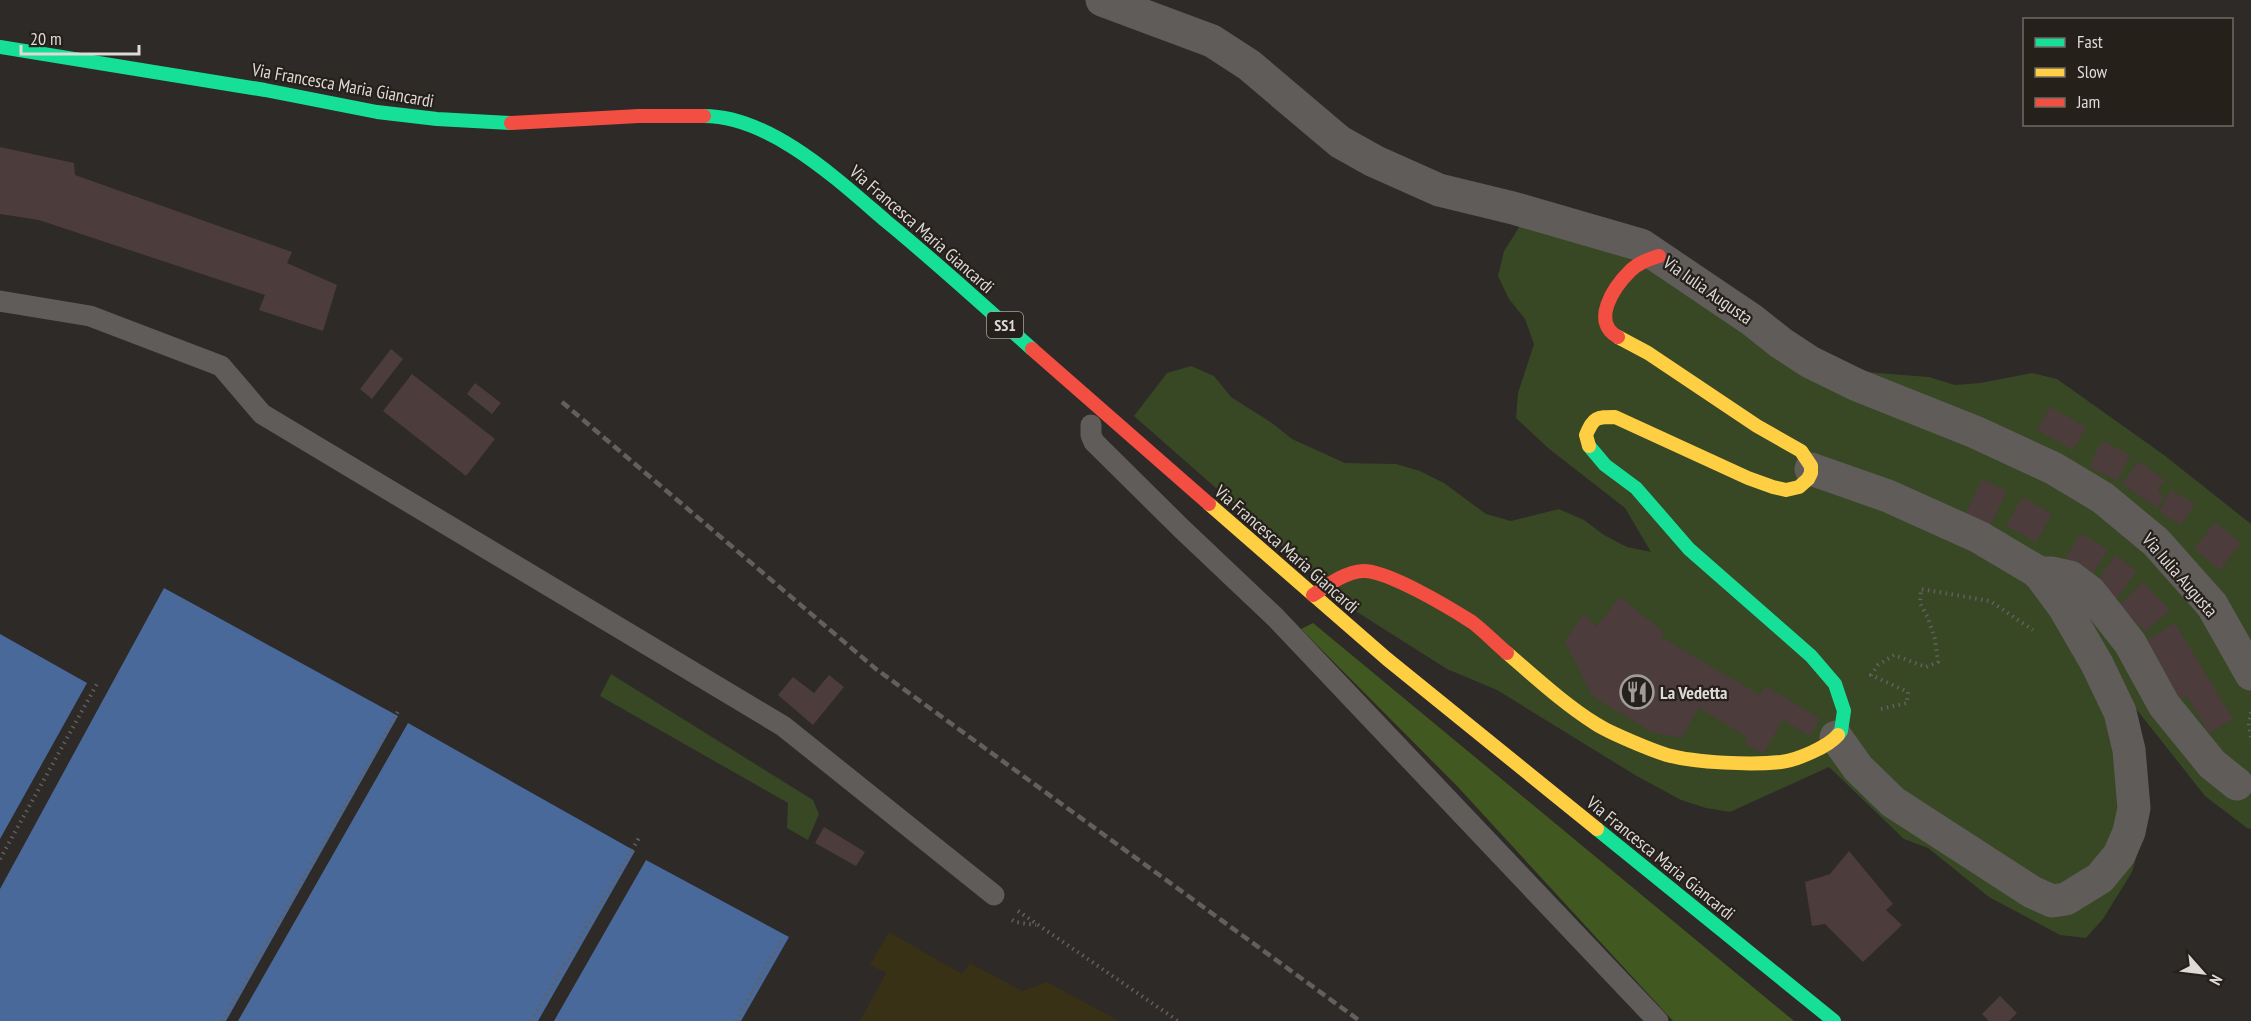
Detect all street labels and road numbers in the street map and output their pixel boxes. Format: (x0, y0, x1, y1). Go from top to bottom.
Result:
street label: Via Francesca Maria Giancardi (249, 57, 436, 112)
street label: Via Francesca Maria Giancardi (844, 159, 999, 298)
street label: Via Iulia Augusta (1658, 250, 1757, 329)
road number: SS1 (987, 312, 1023, 338)
street label: Via Francesca Maria Giancardi (1209, 479, 1364, 618)
street label: Via Iulia Augusta (2137, 527, 2223, 622)
street label: Via Francesca Maria Giancardi (1581, 790, 1740, 925)

